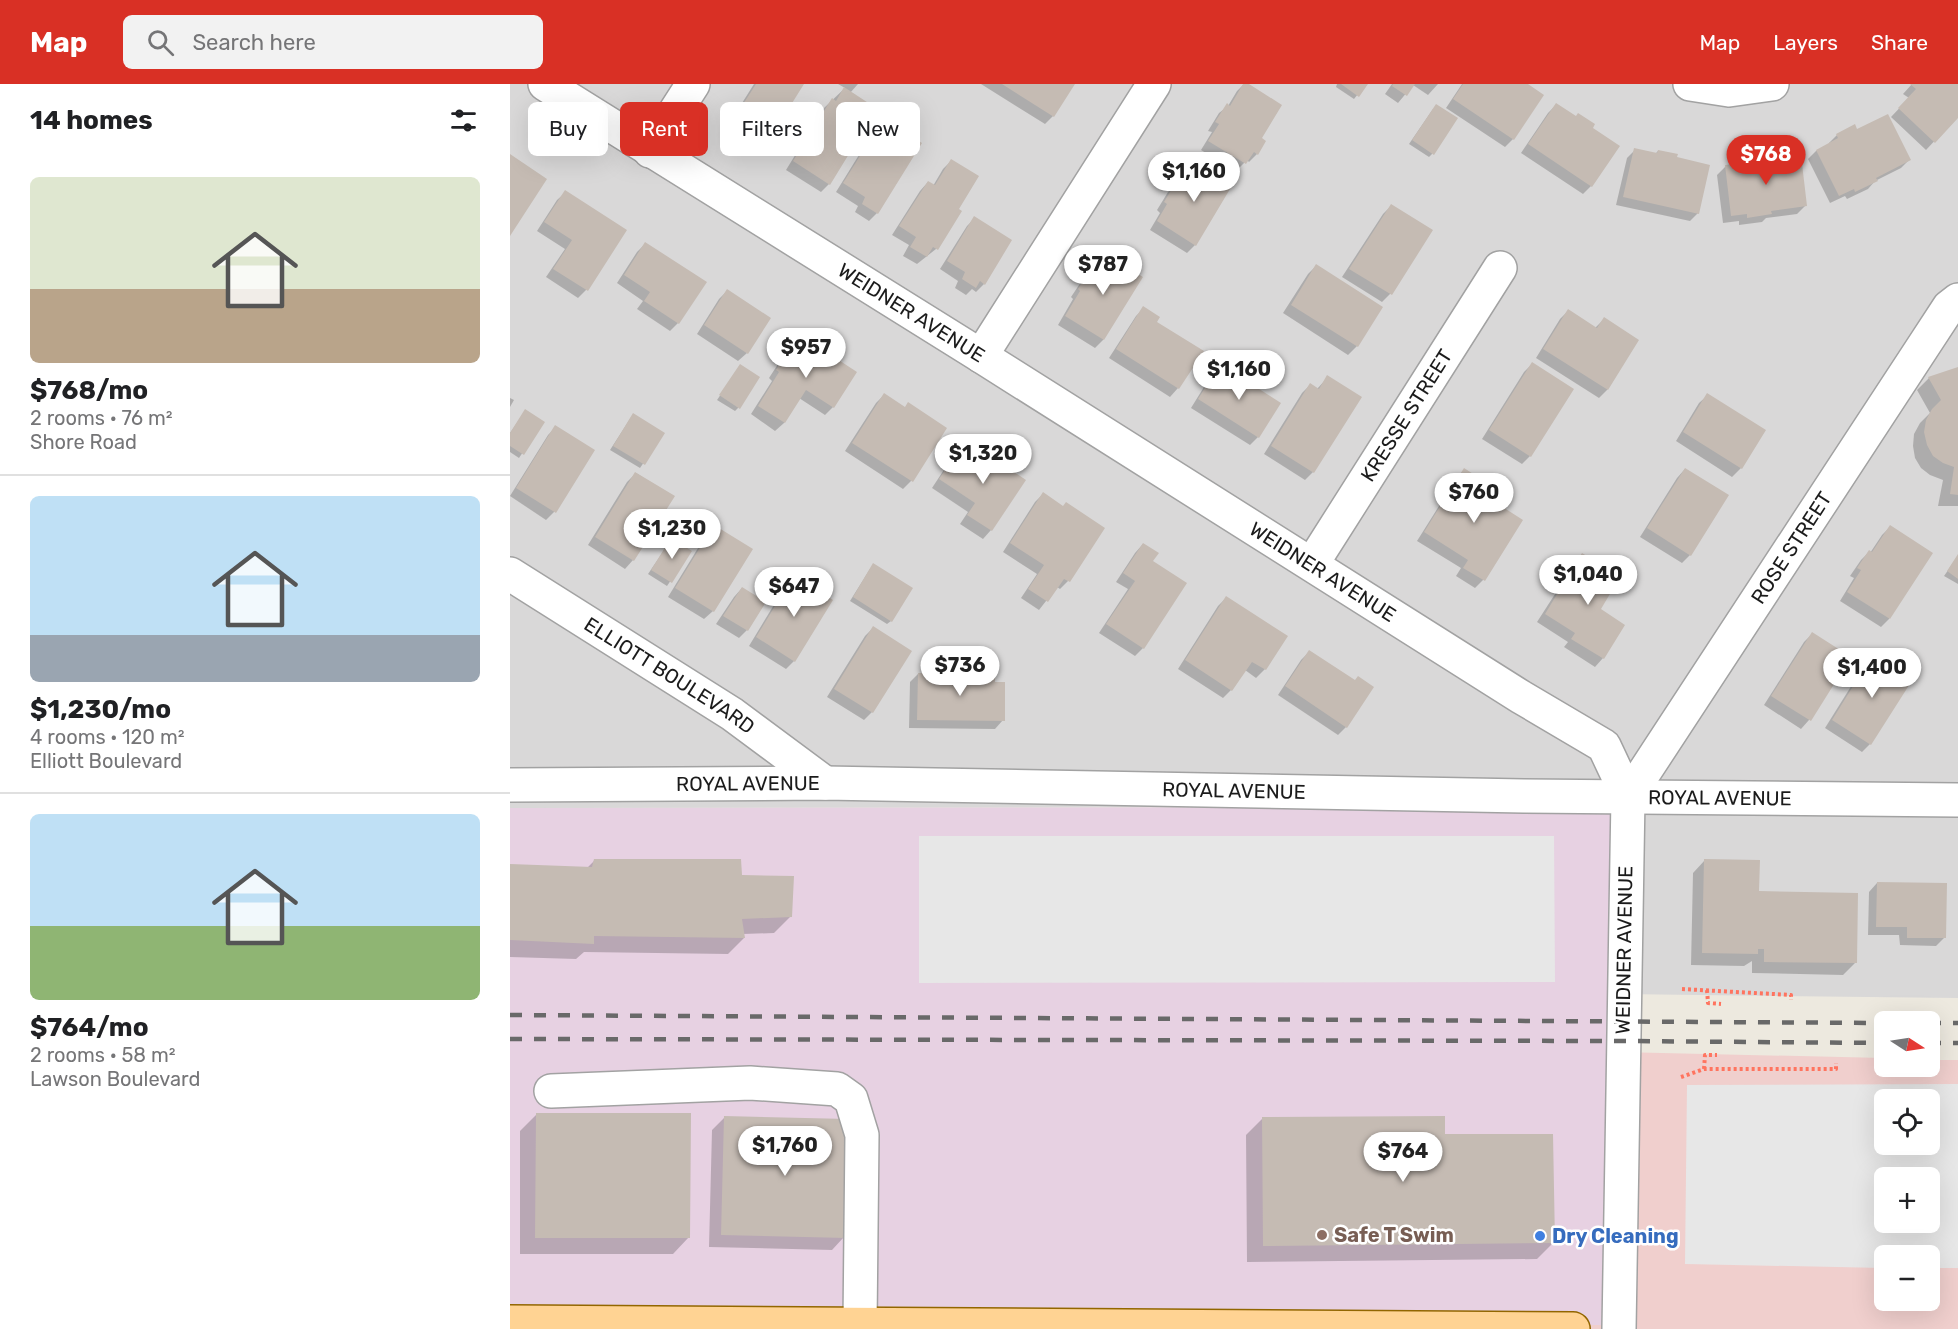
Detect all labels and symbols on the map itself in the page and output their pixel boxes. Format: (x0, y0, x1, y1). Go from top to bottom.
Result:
pin: $768 (1730, 135, 1802, 186)
pin: $1,160 (1145, 152, 1243, 203)
pin: $787 (1067, 245, 1139, 296)
street label: WEIDNER AVENUE (834, 258, 989, 367)
pin: $957 (770, 328, 842, 379)
street label: KRESSE STREET (1355, 344, 1457, 486)
pin: $1,160 (1190, 350, 1288, 401)
pin: $1,320 (934, 434, 1032, 485)
pin: $760 (1438, 473, 1510, 524)
street label: ROSE STREET (1746, 487, 1837, 608)
pin: $1,230 (623, 509, 721, 560)
street label: WEIDNER AVENUE (1245, 517, 1400, 627)
pin: $1,040 (1539, 555, 1637, 606)
pin: $647 (758, 567, 830, 618)
street label: ELLIOTT BOULEVARD (580, 612, 759, 739)
pin: $736 (924, 646, 996, 697)
pin: $1,400 (1823, 648, 1921, 699)
street label: ROYAL AVENUE (676, 771, 820, 796)
street label: ROYAL AVENUE (1162, 777, 1306, 804)
street label: ROYAL AVENUE (1648, 785, 1792, 810)
street label: WEIDNER AVENUE (1611, 866, 1637, 1034)
north arrow (1874, 1011, 1940, 1077)
pin: $1,760 (736, 1126, 834, 1177)
pin: $764 (1367, 1132, 1439, 1183)
place label: Safe T Swim (1334, 1223, 1454, 1247)
place label: Dry Cleaning (1552, 1224, 1679, 1248)
marker: Safe T Swim (1315, 1228, 1329, 1242)
marker: Dry Cleaning (1533, 1229, 1547, 1243)

